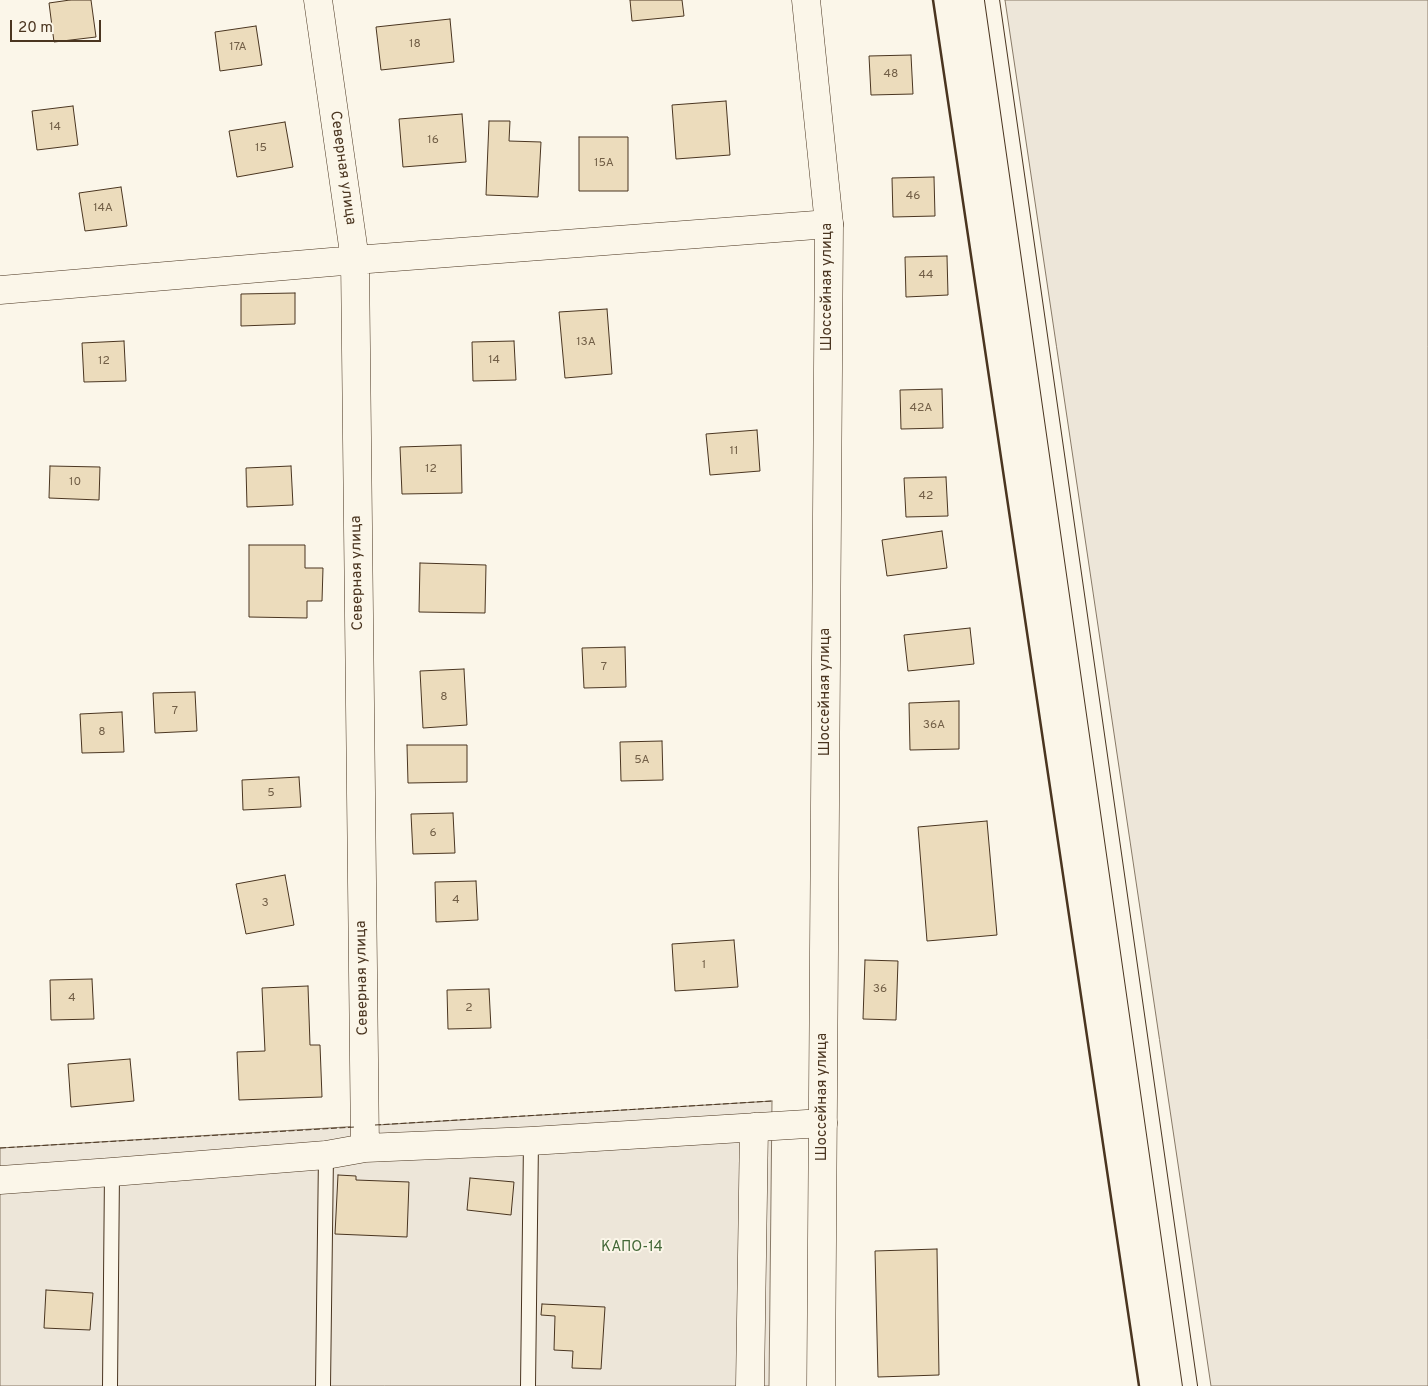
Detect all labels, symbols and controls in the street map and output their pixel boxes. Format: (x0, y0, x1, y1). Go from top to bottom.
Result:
scale bar (12, 10, 104, 42)
text: 20 m (18, 19, 53, 38)
house number: 18 (409, 38, 421, 52)
house number: 17А (229, 41, 247, 55)
house number: 48 (884, 68, 898, 82)
street label: Северная улица (325, 110, 359, 226)
house number: 14 (49, 121, 61, 135)
house number: 16 (427, 134, 439, 148)
house number: 15 (255, 142, 267, 156)
house number: 15А (594, 157, 614, 171)
house number: 46 (906, 190, 920, 204)
house number: 14А (93, 202, 113, 216)
street label: Шоссейная улица (819, 223, 837, 351)
house number: 44 (919, 269, 933, 283)
house number: 13А (576, 336, 596, 350)
house number: 14 (488, 354, 500, 368)
house number: 12 (98, 355, 110, 369)
house number: 42А (910, 402, 932, 416)
house number: 11 (730, 445, 738, 459)
house number: 12 (425, 463, 437, 477)
house number: 10 (69, 476, 81, 490)
house number: 42 (919, 490, 933, 504)
street label: Северная улица (348, 515, 368, 631)
street label: Шоссейная улица (817, 628, 835, 756)
house number: 7 (601, 661, 607, 675)
house number: 8 (440, 691, 448, 705)
house number: 7 (172, 705, 178, 719)
house number: 36А (923, 719, 945, 733)
house number: 8 (98, 726, 106, 740)
house number: 5А (634, 754, 650, 768)
house number: 5 (267, 787, 275, 801)
house number: 6 (429, 827, 437, 841)
house number: 4 (452, 894, 460, 908)
house number: 3 (261, 897, 269, 911)
street label: Северная улица (353, 920, 373, 1036)
house number: 1 (702, 959, 706, 973)
house number: 36 (873, 983, 887, 997)
house number: 4 (68, 992, 76, 1006)
house number: 2 (465, 1002, 473, 1016)
street label: Шоссейная улица (814, 1033, 832, 1161)
park label: КАПО-14 (601, 1239, 663, 1257)

